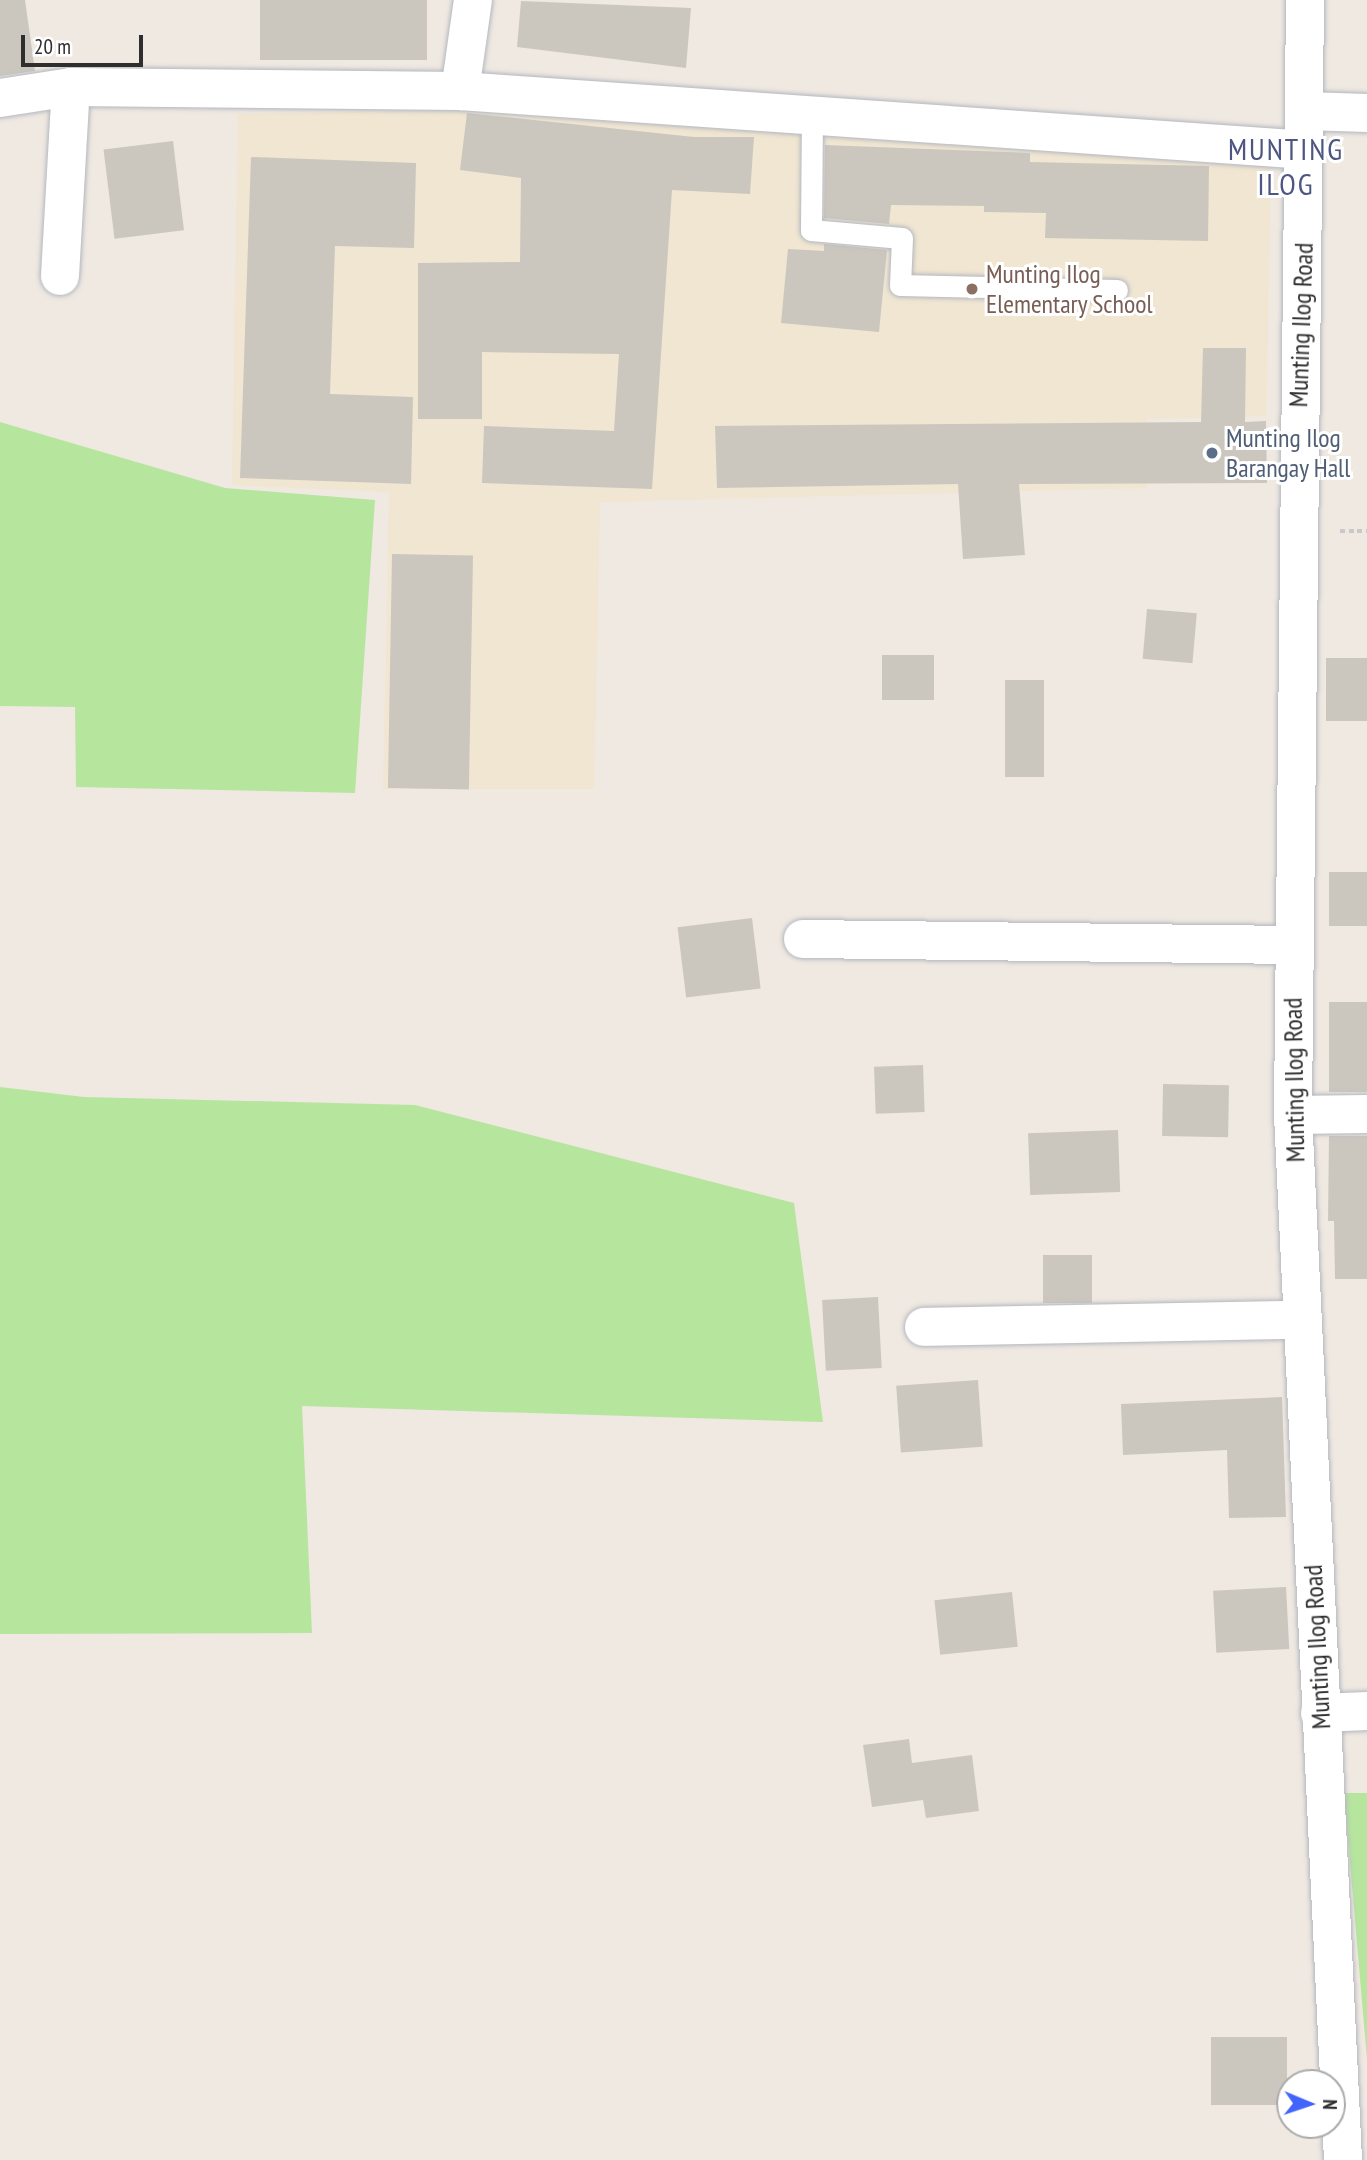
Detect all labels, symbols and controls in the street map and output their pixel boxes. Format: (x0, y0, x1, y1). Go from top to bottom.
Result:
scale bar (24, 21, 147, 65)
text: 20 m (34, 33, 71, 60)
district label: MUNTING ILOG (1229, 131, 1343, 202)
street label: Munting Ilog Road (1283, 242, 1319, 408)
place label: Munting Ilog Elementary School (986, 258, 1153, 320)
marker: Munting Ilog Elementary School (964, 281, 980, 297)
place label: Munting Ilog Barangay Hall (1226, 422, 1351, 484)
marker: Munting Ilog Barangay Hall (1204, 445, 1220, 461)
street label: Munting Ilog Road (1277, 997, 1311, 1163)
street label: Munting Ilog Road (1297, 1564, 1337, 1730)
north arrow (1276, 2069, 1346, 2139)
text: N (1318, 2099, 1342, 2110)

